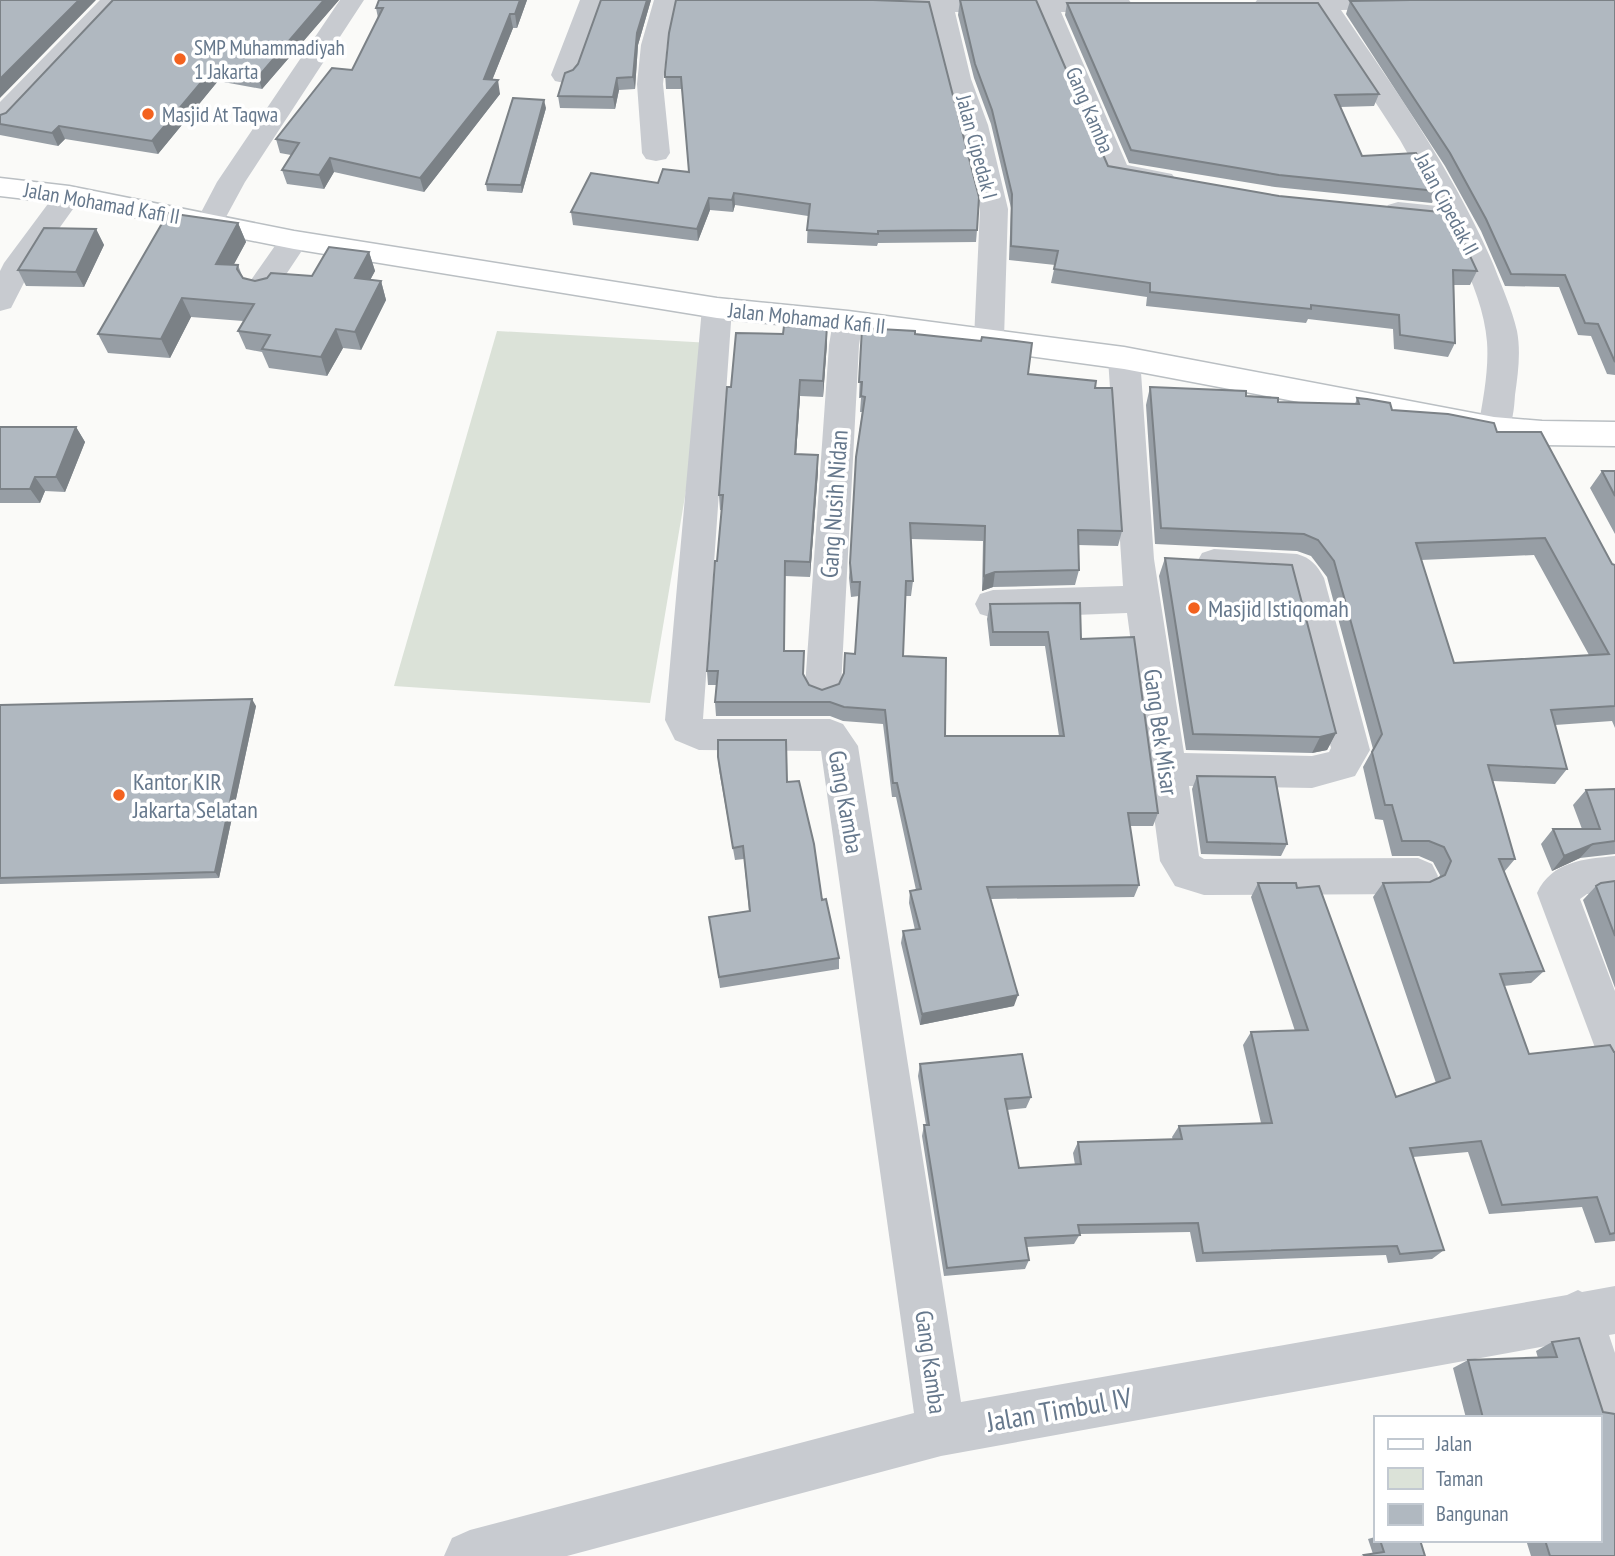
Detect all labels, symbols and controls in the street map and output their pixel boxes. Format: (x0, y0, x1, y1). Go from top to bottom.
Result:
place label: SMP Muhammadiyah 1 Jakarta (194, 34, 345, 85)
marker: SMP Muhammadiyah 1 Jakarta (172, 51, 188, 67)
street label: Gang Kamba (1060, 63, 1120, 157)
street label: Jalan Cipedak I (950, 91, 1004, 202)
place label: Masjid At Taqwa (162, 101, 278, 128)
marker: Masjid At Taqwa (140, 106, 156, 122)
street label: Jalan Cipedak II (1408, 147, 1485, 260)
street label: Jalan Mohamad Kafi II (21, 176, 182, 230)
street label: Jalan Mohamad Kafi II (726, 296, 887, 340)
street label: Gang Nusih Nidan (813, 429, 855, 579)
place label: Masjid Istiqomah (1208, 593, 1349, 624)
marker: Masjid Istiqomah (1186, 600, 1202, 616)
street label: Gang Bek Misar (1137, 667, 1185, 798)
street label: Gang Kamba (822, 748, 870, 856)
place label: Kantor KIR Jakarta Selatan (132, 766, 258, 825)
marker: Kantor KIR Jakarta Selatan (111, 787, 127, 803)
street label: Gang Kamba (908, 1308, 954, 1416)
street label: Jalan Timbul IV (983, 1378, 1135, 1440)
legend (1374, 1416, 1601, 1542)
text: Jalan (1435, 1430, 1472, 1457)
text: Taman (1436, 1465, 1483, 1492)
text: Bangunan (1436, 1500, 1509, 1527)

